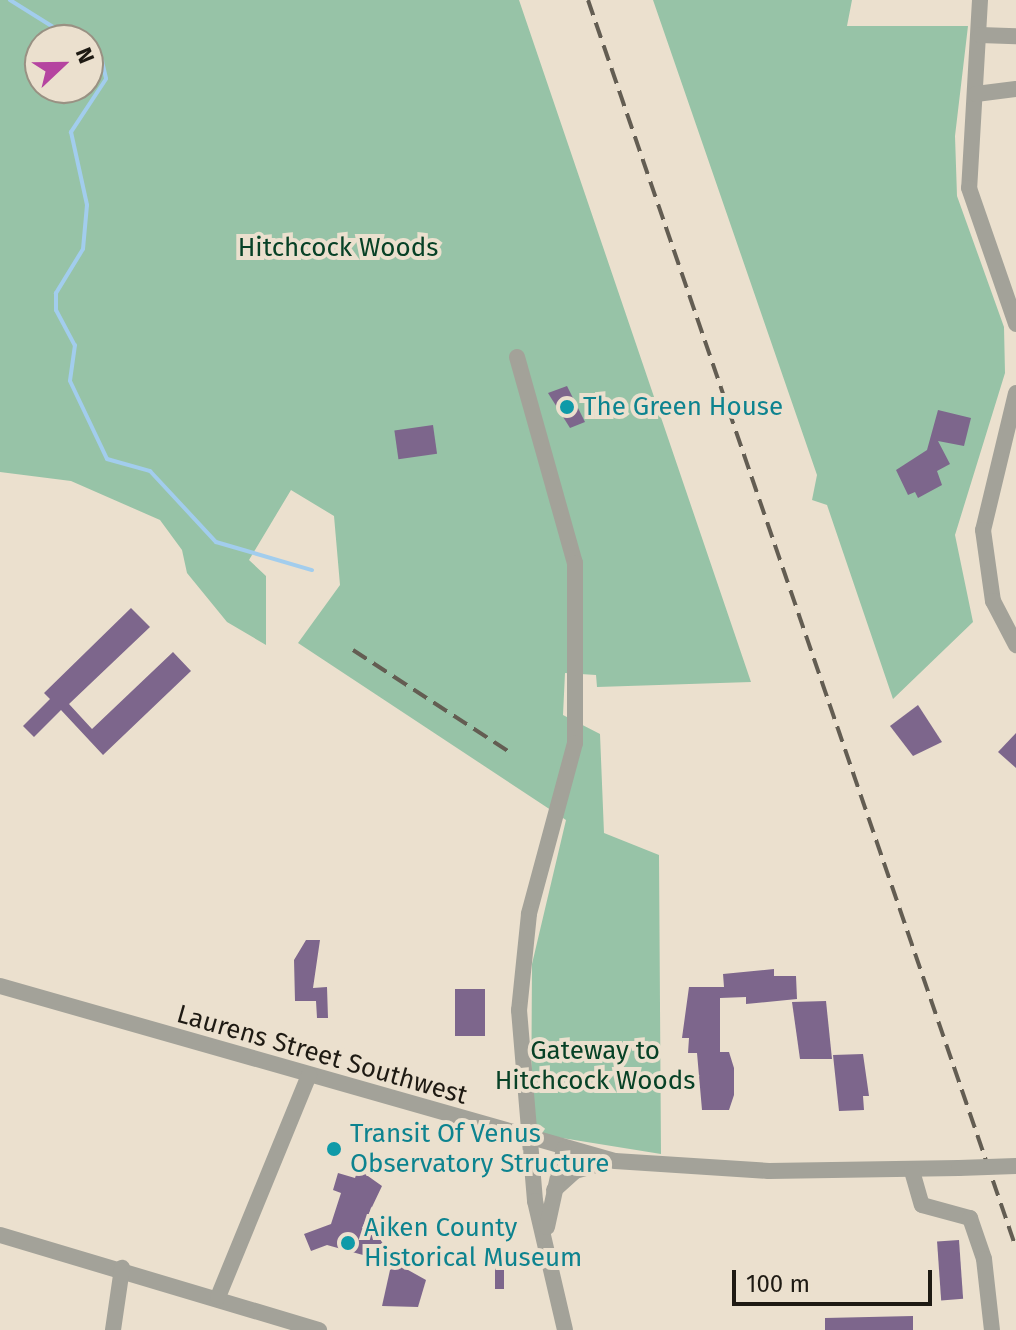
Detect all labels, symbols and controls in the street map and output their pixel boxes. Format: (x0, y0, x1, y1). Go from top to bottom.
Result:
north arrow (24, 24, 104, 104)
text: N (70, 44, 100, 67)
park label: Hitchcock Woods (238, 232, 438, 264)
place label: The Green House (583, 391, 783, 423)
marker: The Green House (558, 398, 576, 416)
street label: Laurens Street Southwest (173, 999, 471, 1111)
park label: Gateway to Hitchcock Woods (495, 1035, 695, 1096)
place label: Transit Of Venus Observatory Structure (350, 1118, 609, 1180)
marker: Transit Of Venus Observatory Structure (325, 1140, 343, 1158)
place label: Aiken County Historical Museum (364, 1212, 582, 1274)
marker: Aiken County Historical Museum (339, 1234, 357, 1252)
scale bar (736, 1254, 936, 1304)
text: 100 m (746, 1270, 810, 1298)

